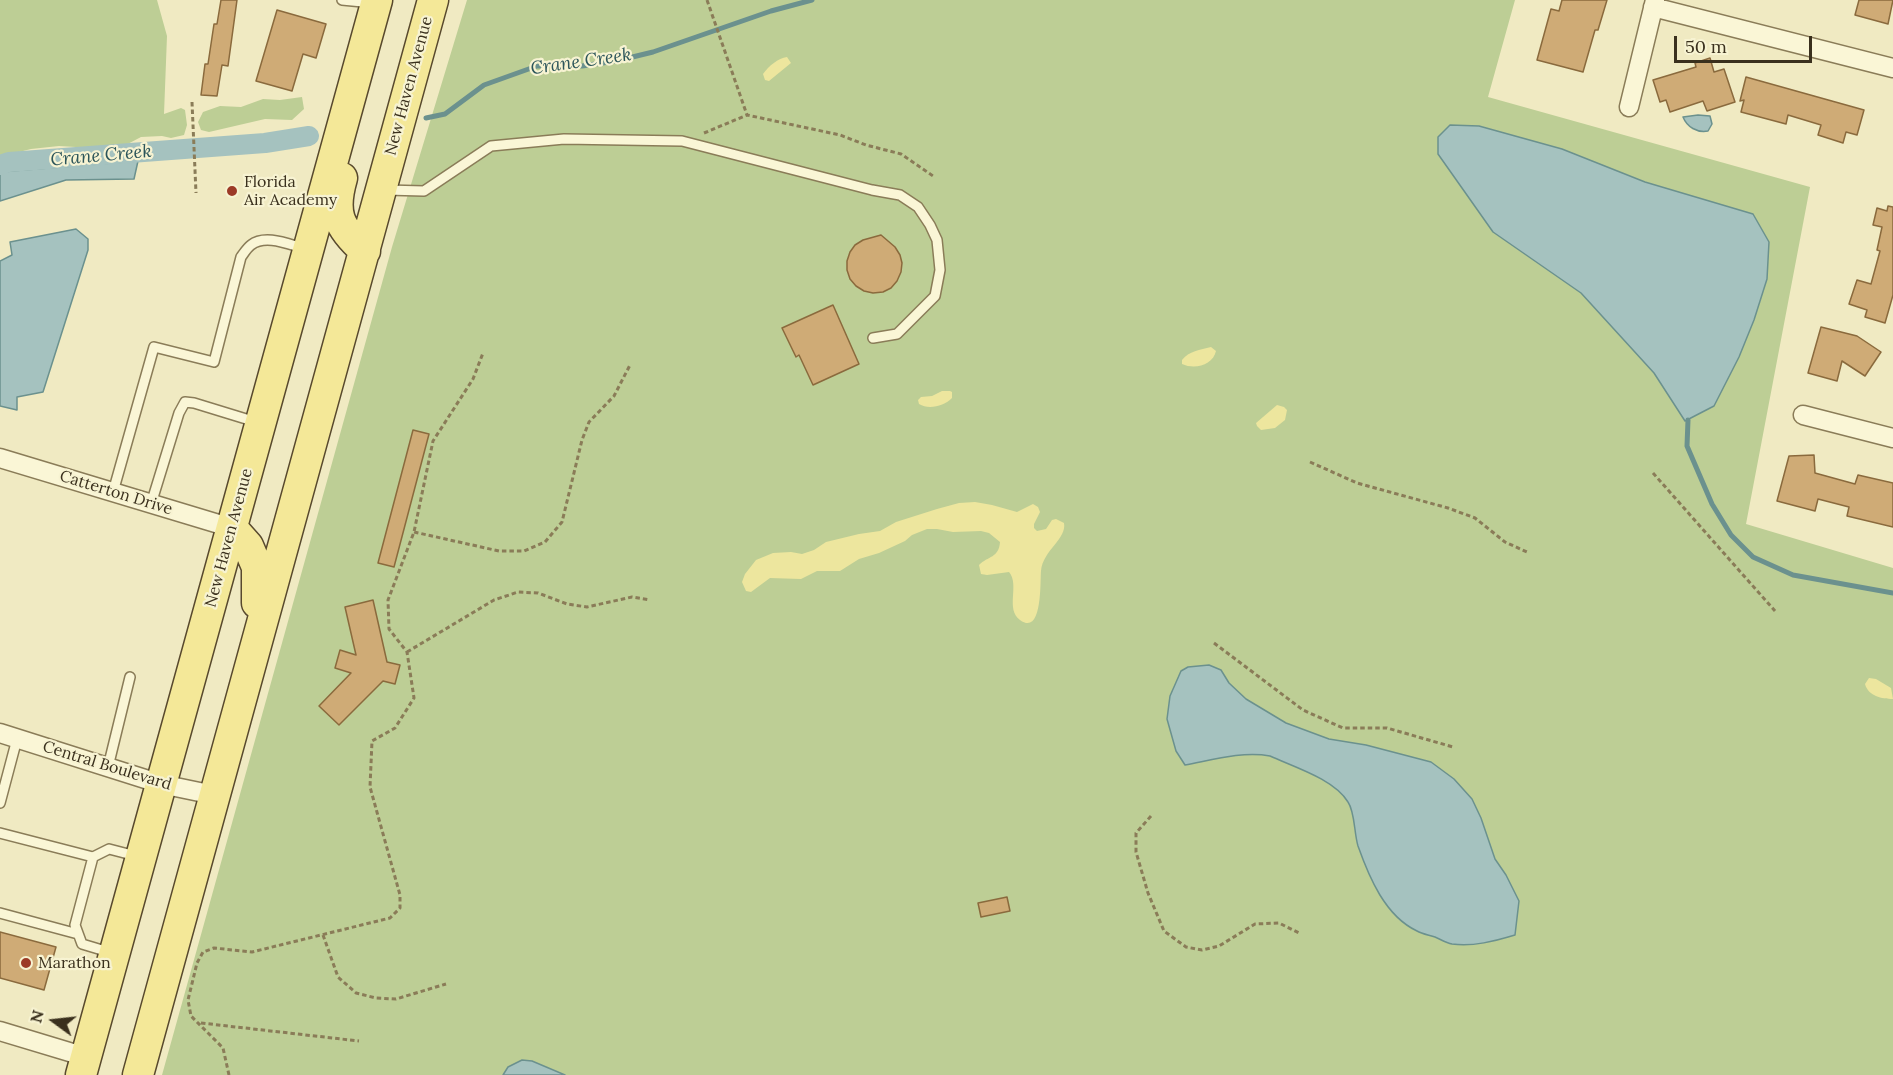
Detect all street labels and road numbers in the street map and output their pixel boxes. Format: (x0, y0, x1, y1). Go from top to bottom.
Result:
street label: New Haven Avenue (381, 14, 437, 158)
street label: New Haven Avenue (201, 466, 257, 610)
street label: Catterton Drive (57, 467, 175, 519)
street label: Central Boulevard (40, 737, 174, 795)

